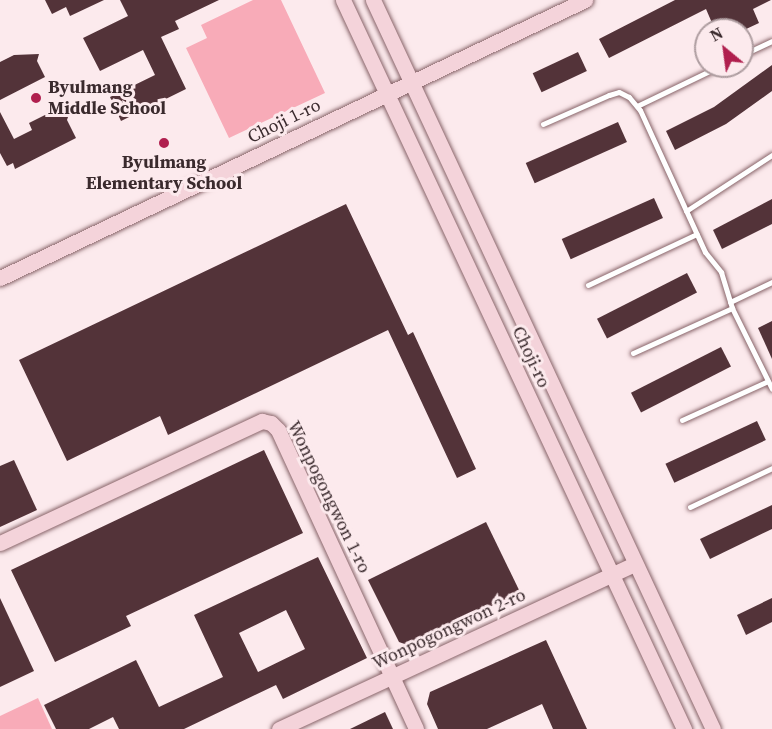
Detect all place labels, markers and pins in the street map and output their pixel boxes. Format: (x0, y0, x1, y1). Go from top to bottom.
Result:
place label: Byulmang Middle School (48, 77, 166, 119)
marker: Byulmang Middle School (29, 91, 43, 105)
marker: Byulmang Elementary School (157, 136, 171, 150)
place label: Byulmang Elementary School (86, 152, 242, 195)

